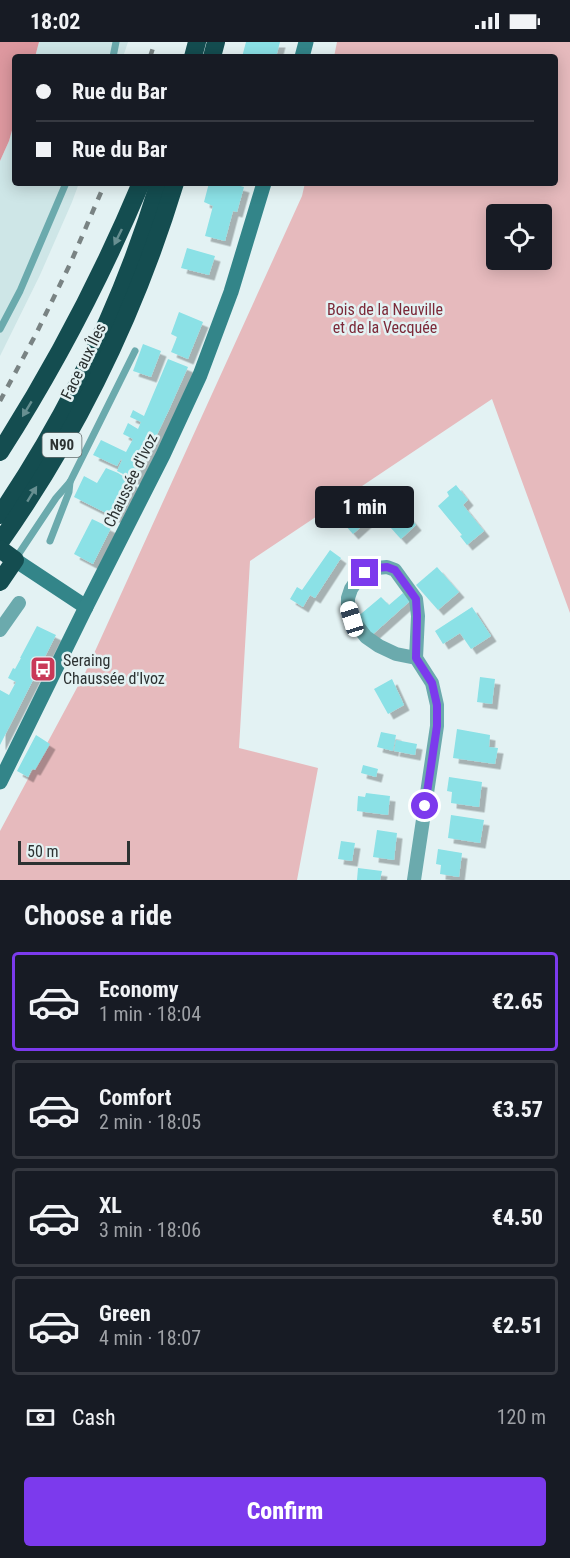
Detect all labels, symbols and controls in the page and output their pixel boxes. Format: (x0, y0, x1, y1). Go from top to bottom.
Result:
text: 18:02 (30, 9, 81, 34)
text: Rue du Bar (72, 79, 167, 104)
text: Rue du Bar (72, 137, 167, 162)
map controls (486, 204, 552, 270)
button: locate (486, 204, 552, 270)
one-way arrow (114, 228, 123, 245)
park label: Bois de la Neuville et de la Vecquée (327, 300, 443, 337)
street label: Face aux Îles (57, 320, 110, 402)
one-way arrow (21, 401, 32, 417)
street label: Chaussée d'Ivoz (100, 430, 161, 530)
road number: N90 (42, 433, 82, 457)
one-way arrow (27, 486, 38, 502)
callout: 1 min (316, 486, 415, 528)
text: 1 min (342, 495, 387, 519)
route end (351, 559, 378, 586)
car (338, 599, 366, 639)
place label: Seraing Chaussée d'Ivoz (63, 651, 165, 688)
bus stop icon: Seraing Chaussée d'Ivoz (28, 654, 58, 684)
route start (411, 792, 438, 819)
scale bar (18, 838, 130, 866)
text: 50 m (27, 842, 59, 861)
text: Choose a ride (24, 900, 172, 932)
icon: car (27, 975, 81, 1029)
text: Economy (99, 977, 179, 1002)
text: €2.65 (492, 989, 543, 1014)
text: 1 min · 18:04 (99, 1002, 201, 1026)
icon: car (27, 1083, 81, 1137)
text: Comfort (99, 1085, 172, 1110)
text: €3.57 (492, 1097, 543, 1122)
text: 2 min · 18:05 (99, 1110, 201, 1134)
icon: car (27, 1191, 81, 1245)
text: XL (99, 1193, 122, 1218)
text: €4.50 (492, 1205, 543, 1230)
text: 3 min · 18:06 (99, 1218, 201, 1242)
icon: car (27, 1299, 81, 1353)
text: Green (99, 1301, 151, 1326)
text: €2.51 (492, 1313, 543, 1338)
text: 4 min · 18:07 (99, 1326, 201, 1350)
icon: cash (24, 1401, 57, 1434)
text: Cash (72, 1405, 116, 1430)
text: 120 m (497, 1405, 546, 1429)
button: Confirm (24, 1477, 546, 1546)

